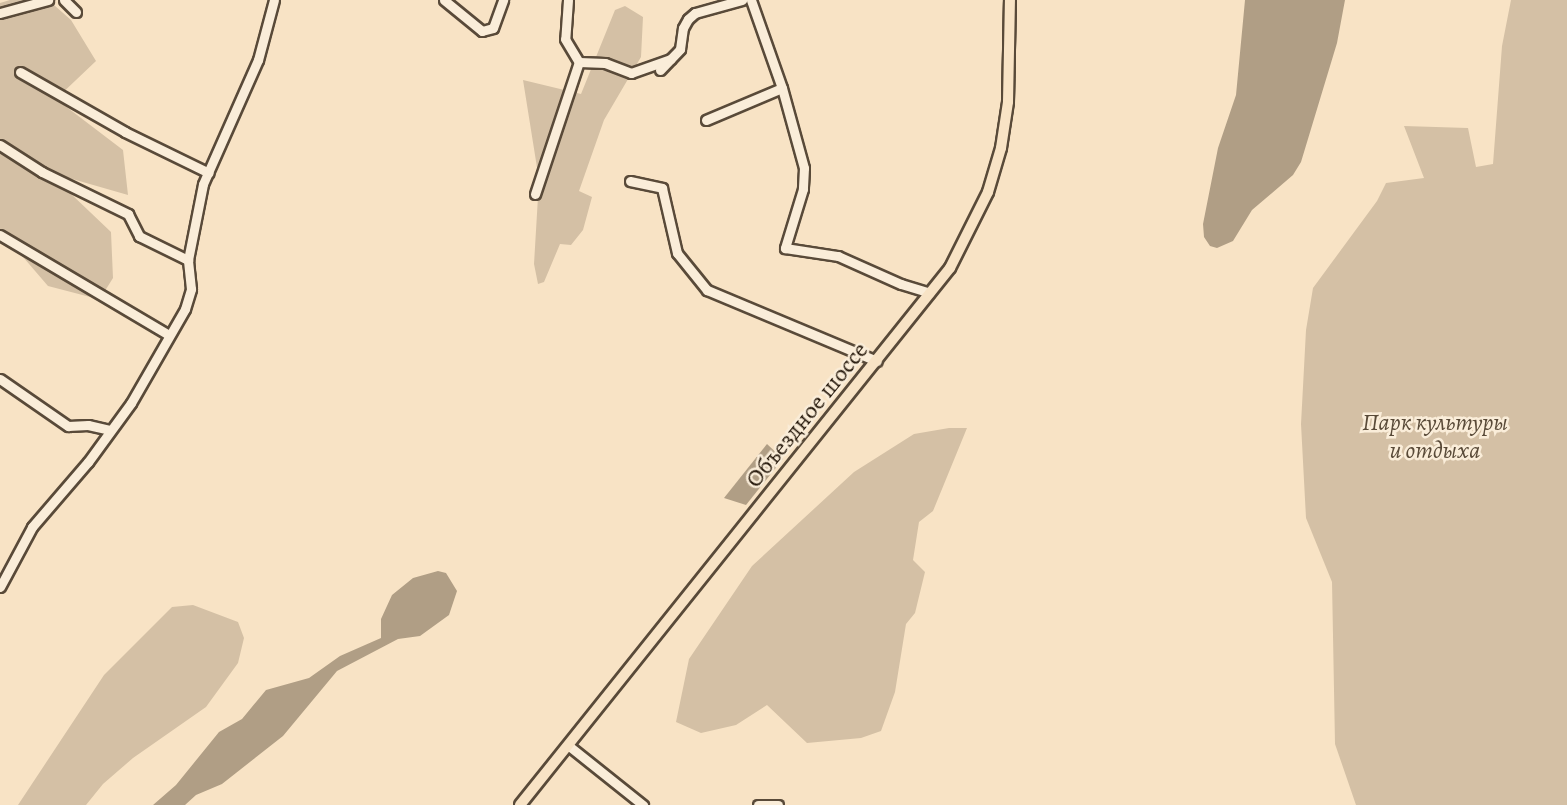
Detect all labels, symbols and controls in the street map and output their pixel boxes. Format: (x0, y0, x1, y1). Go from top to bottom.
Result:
street label: Объездное шоссе (740, 337, 874, 493)
park label: Парк культуры и отдыха (1362, 409, 1508, 465)

